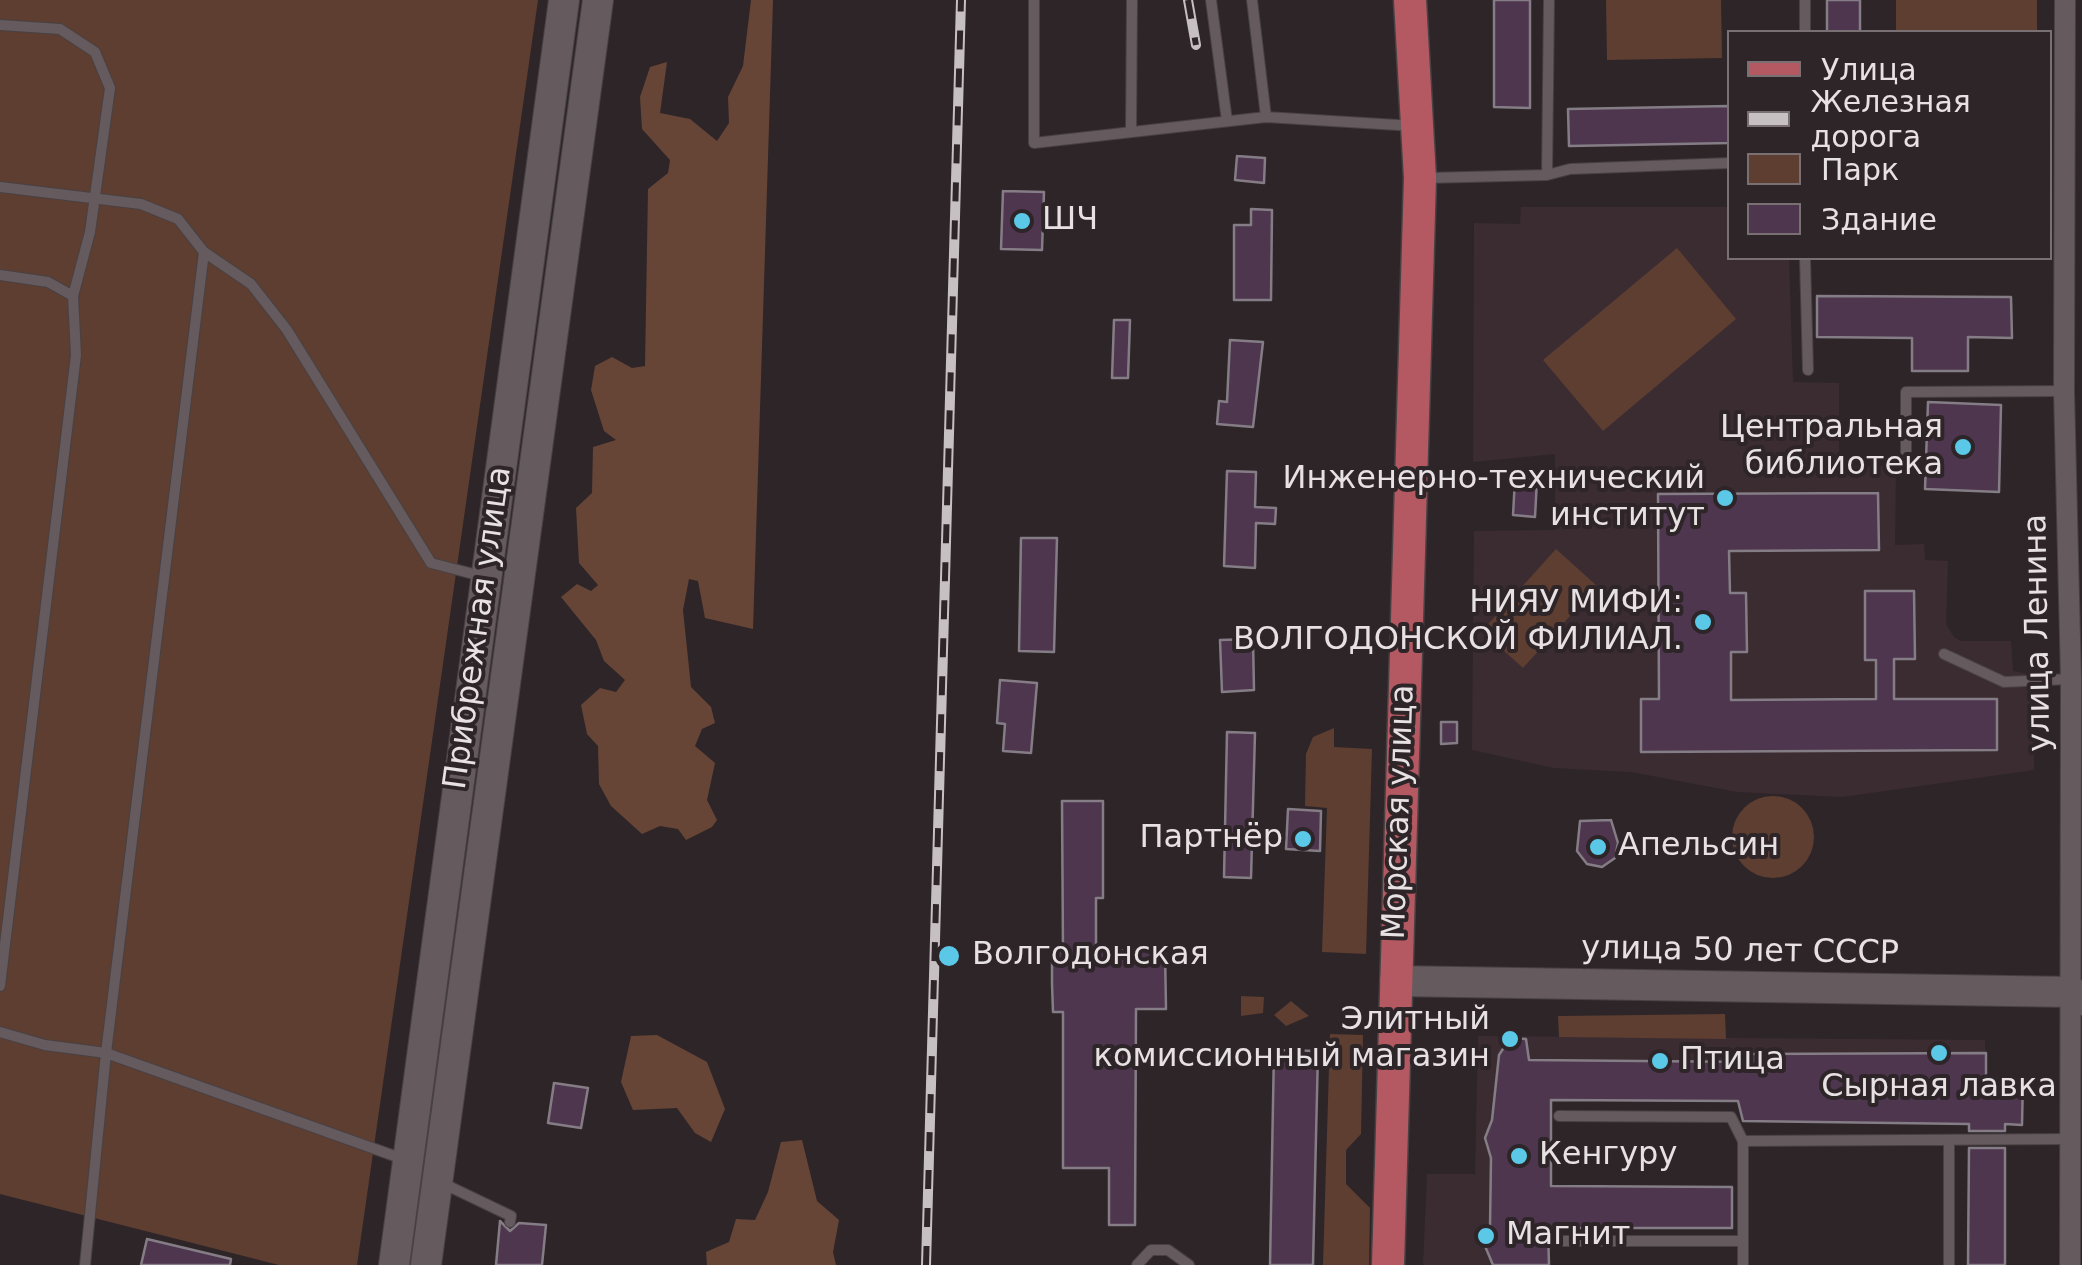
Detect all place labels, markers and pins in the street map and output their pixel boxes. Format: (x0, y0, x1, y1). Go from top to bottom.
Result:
place label: ШЧ (1042, 202, 1098, 240)
marker: ШЧ (1011, 210, 1033, 232)
place label: Центральная библиотека (1720, 410, 1943, 485)
marker: Центральная библиотека (1952, 436, 1974, 458)
place label: Инженерно-технический институт (1283, 461, 1705, 536)
marker: Инженерно-технический институт (1714, 487, 1736, 509)
place label: НИЯУ МИФИ: ВОЛГОДОНСКОЙ ФИЛИАЛ. (1233, 585, 1683, 660)
marker: НИЯУ МИФИ: ВОЛГОДОНСКОЙ ФИЛИАЛ. (1692, 611, 1714, 633)
place label: Партнёр (1139, 820, 1283, 858)
marker: Партнёр (1292, 828, 1314, 850)
place label: Апельсин (1618, 828, 1779, 866)
marker: Апельсин (1587, 836, 1609, 858)
place label: Волгодонская (972, 937, 1209, 975)
marker: Волгодонская (936, 943, 962, 969)
place label: Элитный комиссионный магазин (1094, 1002, 1490, 1077)
marker: Элитный комиссионный магазин (1499, 1028, 1521, 1050)
place label: Птица (1680, 1042, 1785, 1080)
marker: Сырная лавка (1928, 1042, 1950, 1064)
marker: Птица (1649, 1050, 1671, 1072)
place label: Сырная лавка (1821, 1069, 2057, 1107)
place label: Кенгуру (1539, 1137, 1677, 1175)
marker: Кенгуру (1508, 1145, 1530, 1167)
place label: Магнит (1506, 1217, 1630, 1255)
marker: Магнит (1475, 1225, 1497, 1247)

